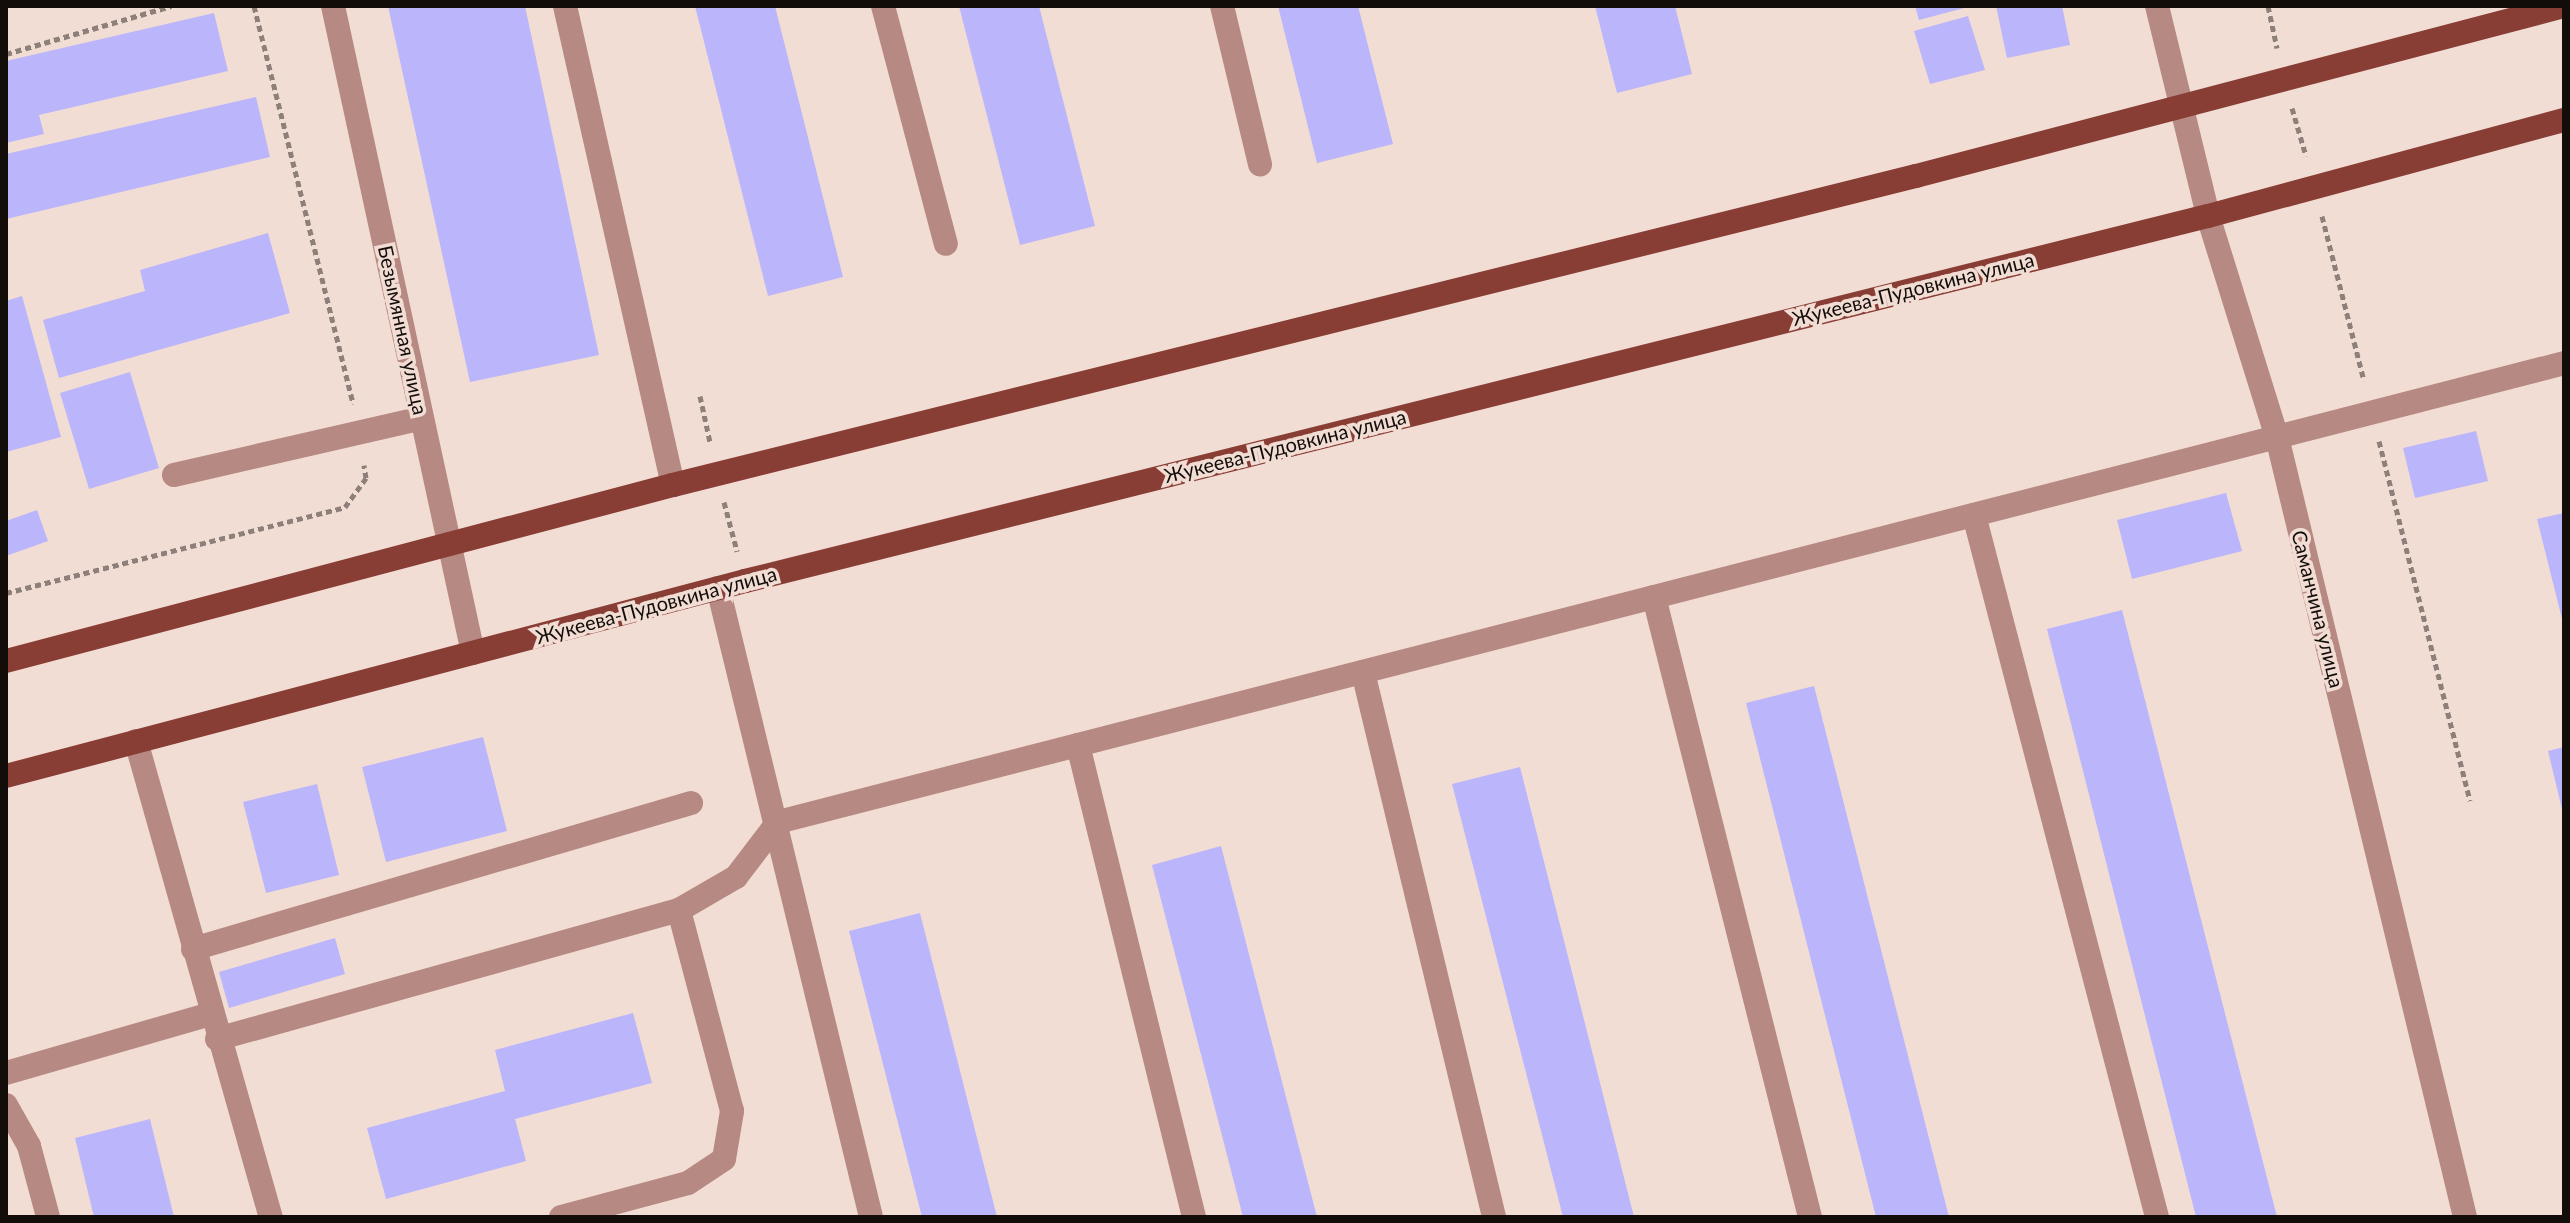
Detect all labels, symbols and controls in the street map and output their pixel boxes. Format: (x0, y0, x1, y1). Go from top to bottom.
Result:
street label: Безымянная улица (373, 243, 433, 417)
street label: Жукеева-Пудовкина улица (1790, 247, 2036, 331)
street label: Жукеева-Пудовкина улица (1162, 404, 1408, 488)
street label: Саманчина улица (2287, 528, 2349, 690)
street label: Жукеева-Пудовкина улица (533, 561, 779, 649)

